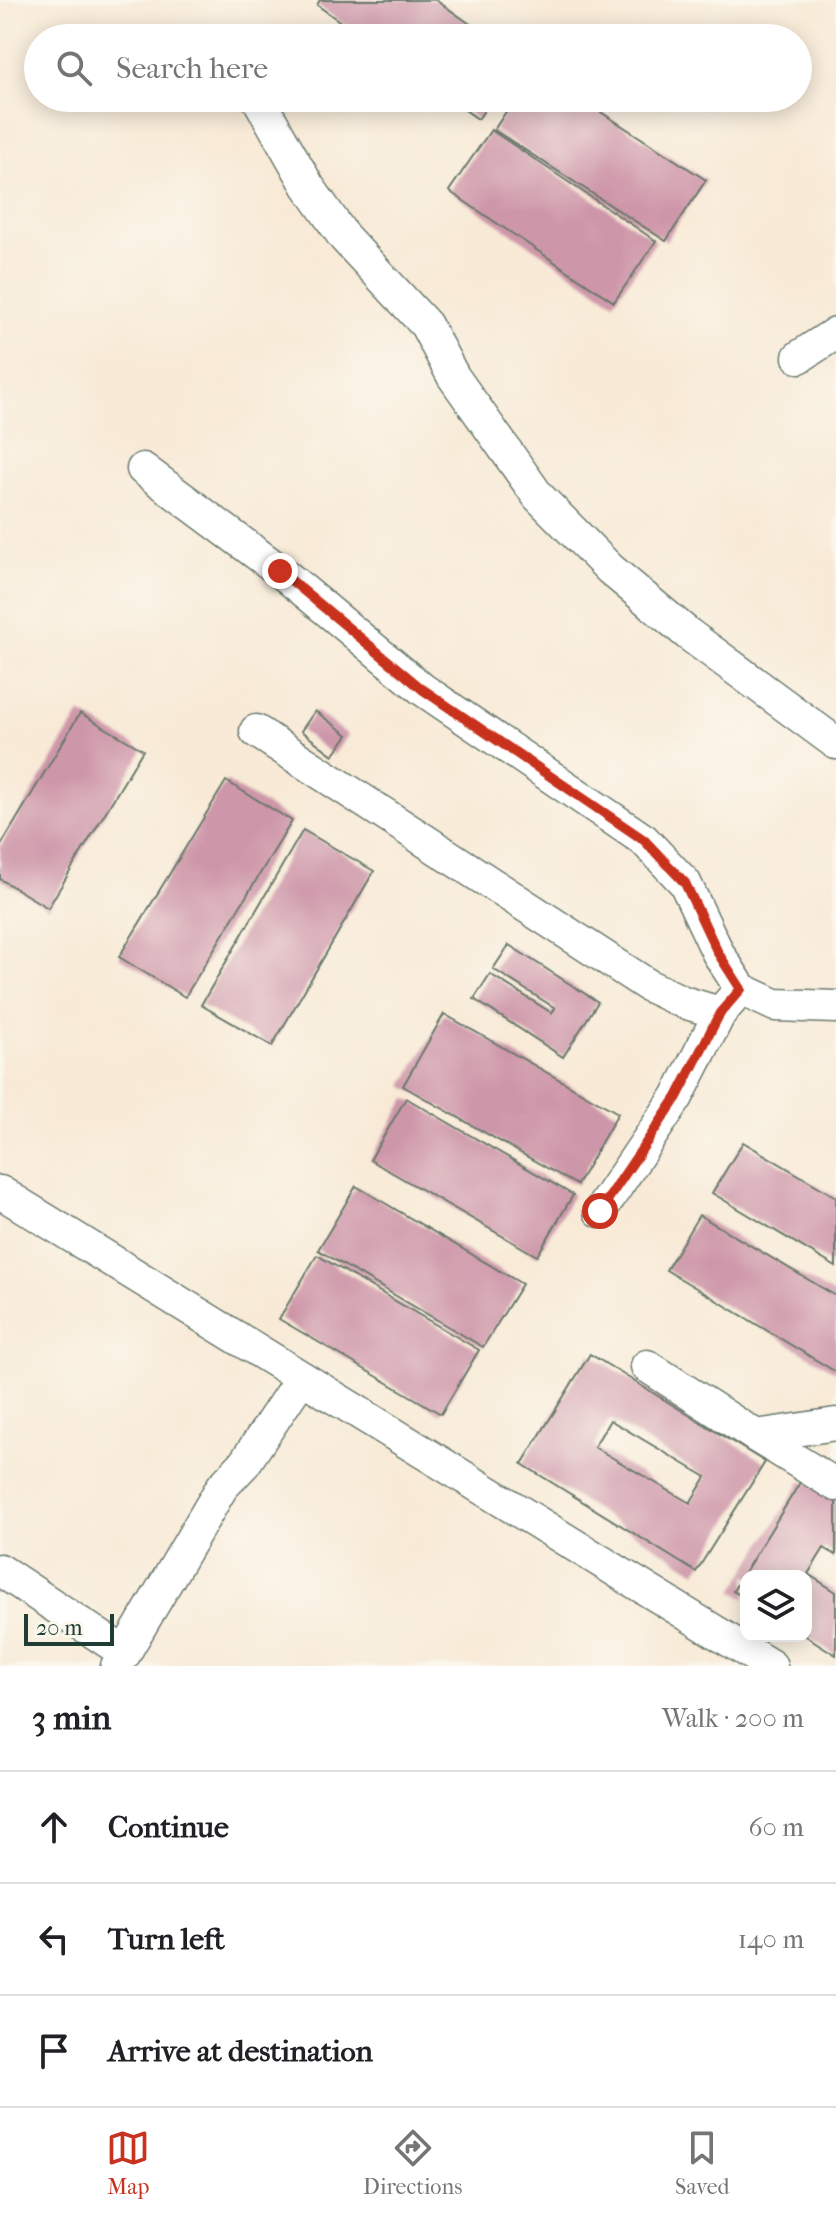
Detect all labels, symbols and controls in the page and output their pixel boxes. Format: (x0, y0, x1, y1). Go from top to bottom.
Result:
search box (24, 24, 812, 112)
icon: search (52, 46, 96, 90)
text: Search here (116, 51, 268, 86)
route end (262, 553, 298, 589)
route start (582, 1193, 618, 1229)
map controls (740, 1570, 812, 1642)
button: layers (740, 1570, 812, 1642)
scale bar (24, 1610, 114, 1646)
text: 20 m (36, 1615, 82, 1641)
text: 3 min (32, 1698, 111, 1738)
text: Walk · 200 m (662, 1703, 804, 1734)
icon: ahead (32, 1805, 76, 1849)
text: Continue (108, 1810, 229, 1845)
text: 60 m (748, 1812, 804, 1843)
icon: left (32, 1917, 76, 1961)
text: Turn left (108, 1922, 225, 1957)
text: 140 m (738, 1924, 804, 1955)
icon: arrive (32, 2029, 76, 2073)
text: Arrive at destination (108, 2034, 373, 2069)
tab: Map (106, 2126, 150, 2200)
tab: Directions (363, 2126, 462, 2200)
tab: Saved (675, 2126, 730, 2200)

